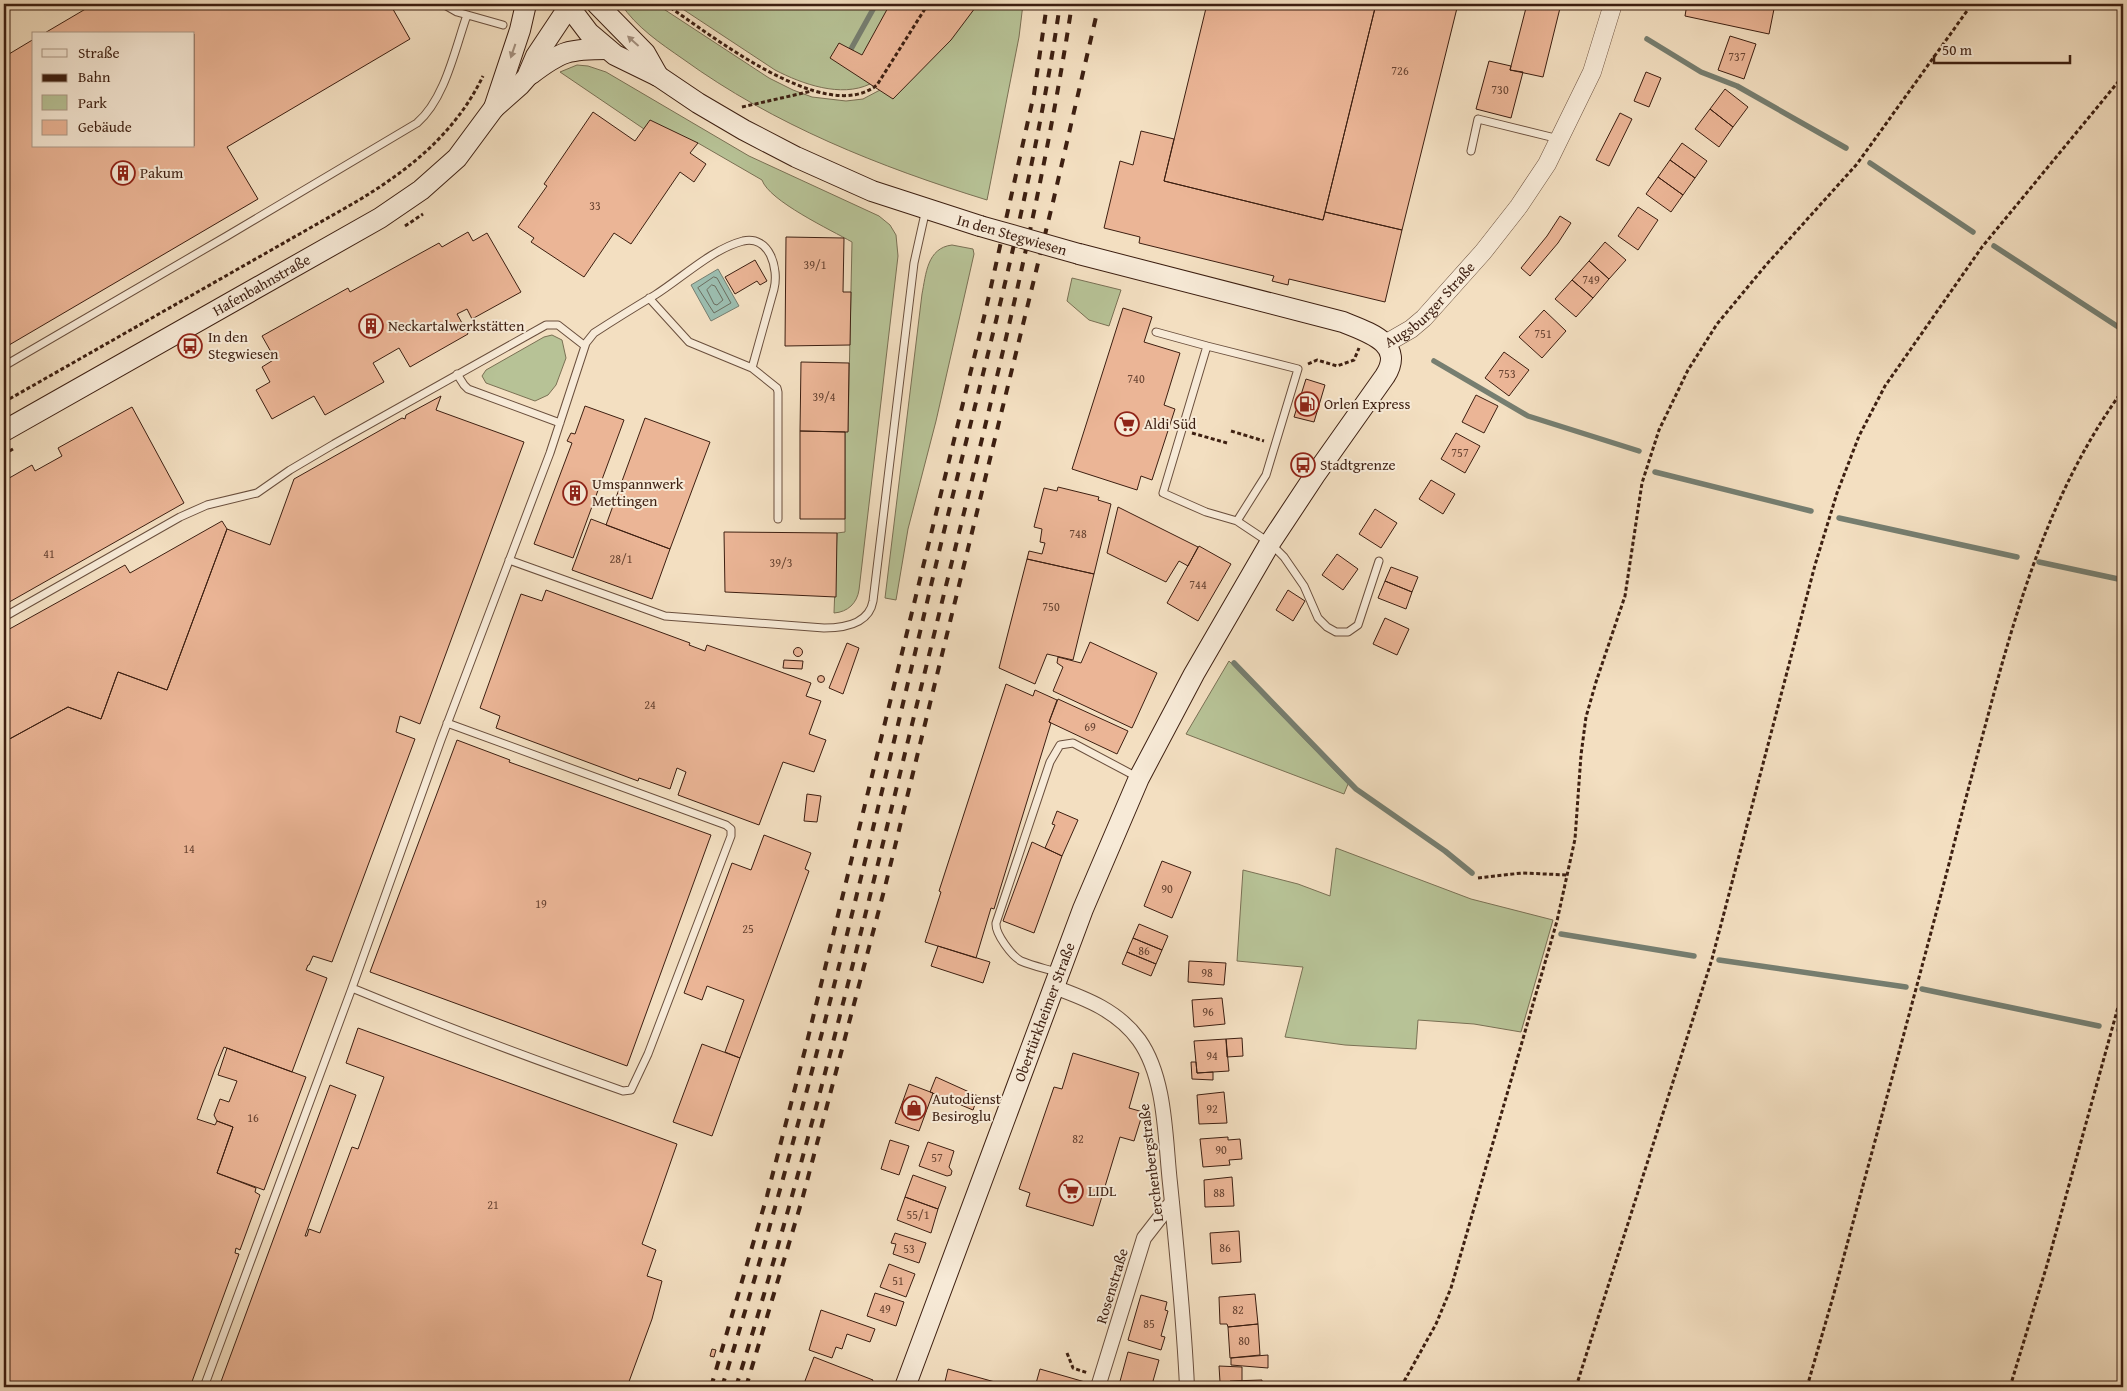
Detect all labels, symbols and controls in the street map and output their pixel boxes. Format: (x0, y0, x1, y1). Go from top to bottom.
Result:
legend (32, 32, 195, 148)
scale bar (1934, 32, 2071, 64)
one-way arrow (627, 35, 639, 47)
text: 50 m (1942, 39, 1973, 60)
text: Straße (78, 42, 120, 63)
one-way arrow (509, 43, 516, 58)
house number: 737 (1728, 48, 1746, 65)
house number: 726 (1391, 62, 1409, 79)
text: Bahn (78, 66, 111, 87)
house number: 730 (1491, 81, 1509, 98)
text: Park (78, 92, 107, 113)
text: Gebäude (78, 116, 132, 137)
building icon: Pakum (110, 160, 136, 186)
place label: Pakum (140, 162, 184, 183)
house number: 33 (589, 197, 601, 214)
street label: In den Stegwiesen (955, 209, 1070, 260)
street label: Hafenbahnstraße (209, 249, 314, 321)
house number: 39/1 (804, 256, 827, 273)
street label: Augsburger Straße (1380, 257, 1480, 352)
house number: 749 (1582, 271, 1600, 288)
building icon: Neckartalwerkstätten (358, 313, 384, 339)
place label: Neckartalwerkstätten (388, 315, 525, 336)
house number: 751 (1534, 325, 1552, 342)
place label: In den Stegwiesen (208, 326, 279, 364)
bus stop icon: In den Stegwiesen (177, 333, 203, 359)
house number: 753 (1498, 365, 1516, 382)
house number: 740 (1127, 370, 1145, 387)
house number: 39/4 (813, 388, 836, 405)
fuel station icon: Orlen Express (1294, 391, 1320, 417)
place label: Orlen Express (1324, 393, 1411, 414)
supermarket icon: Aldi Süd (1114, 411, 1140, 437)
place label: Aldi Süd (1144, 413, 1196, 434)
house number: 757 (1451, 444, 1469, 461)
bus stop icon: Stadtgrenze (1290, 452, 1316, 478)
place label: Stadtgrenze (1320, 454, 1396, 475)
place label: Umspannwerk Mettingen (592, 473, 684, 511)
building icon: Umspannwerk Mettingen (562, 480, 588, 506)
house number: 748 (1069, 525, 1087, 542)
house number: 41 (43, 545, 55, 562)
house number: 28/1 (610, 550, 633, 567)
house number: 39/3 (770, 554, 793, 571)
house number: 744 (1189, 576, 1207, 593)
house number: 750 (1042, 598, 1060, 615)
house number: 24 (644, 696, 656, 713)
house number: 69 (1084, 718, 1096, 735)
house number: 14 (183, 840, 195, 857)
house number: 90 (1161, 880, 1173, 897)
house number: 19 (535, 895, 547, 912)
house number: 25 (742, 920, 754, 937)
street label: Obertürkheimer Straße (1009, 939, 1080, 1085)
house number: 86 (1138, 942, 1150, 959)
house number: 98 (1201, 964, 1213, 981)
house number: 96 (1202, 1003, 1214, 1020)
house number: 94 (1206, 1047, 1218, 1064)
place label: Autodienst Besiroglu (932, 1088, 1002, 1126)
shop icon: Autodienst Besiroglu (901, 1095, 927, 1121)
house number: 92 (1206, 1100, 1218, 1117)
street label: Lerchenbergstraße (1133, 1103, 1168, 1224)
house number: 16 (247, 1109, 259, 1126)
house number: 82 (1072, 1130, 1084, 1147)
house number: 90 (1215, 1141, 1227, 1158)
house number: 57 (931, 1149, 943, 1166)
supermarket icon: LIDL (1058, 1178, 1084, 1204)
place label: LIDL (1088, 1180, 1117, 1201)
house number: 88 (1213, 1184, 1225, 1201)
house number: 21 (487, 1196, 499, 1213)
house number: 55/1 (907, 1206, 930, 1223)
house number: 86 (1219, 1239, 1231, 1256)
house number: 53 (903, 1240, 915, 1257)
street label: Rosenstraße (1090, 1246, 1133, 1326)
house number: 51 (892, 1272, 904, 1289)
house number: 49 (879, 1300, 891, 1317)
house number: 82 (1232, 1301, 1244, 1318)
house number: 85 (1143, 1315, 1155, 1332)
house number: 80 (1238, 1332, 1250, 1349)

